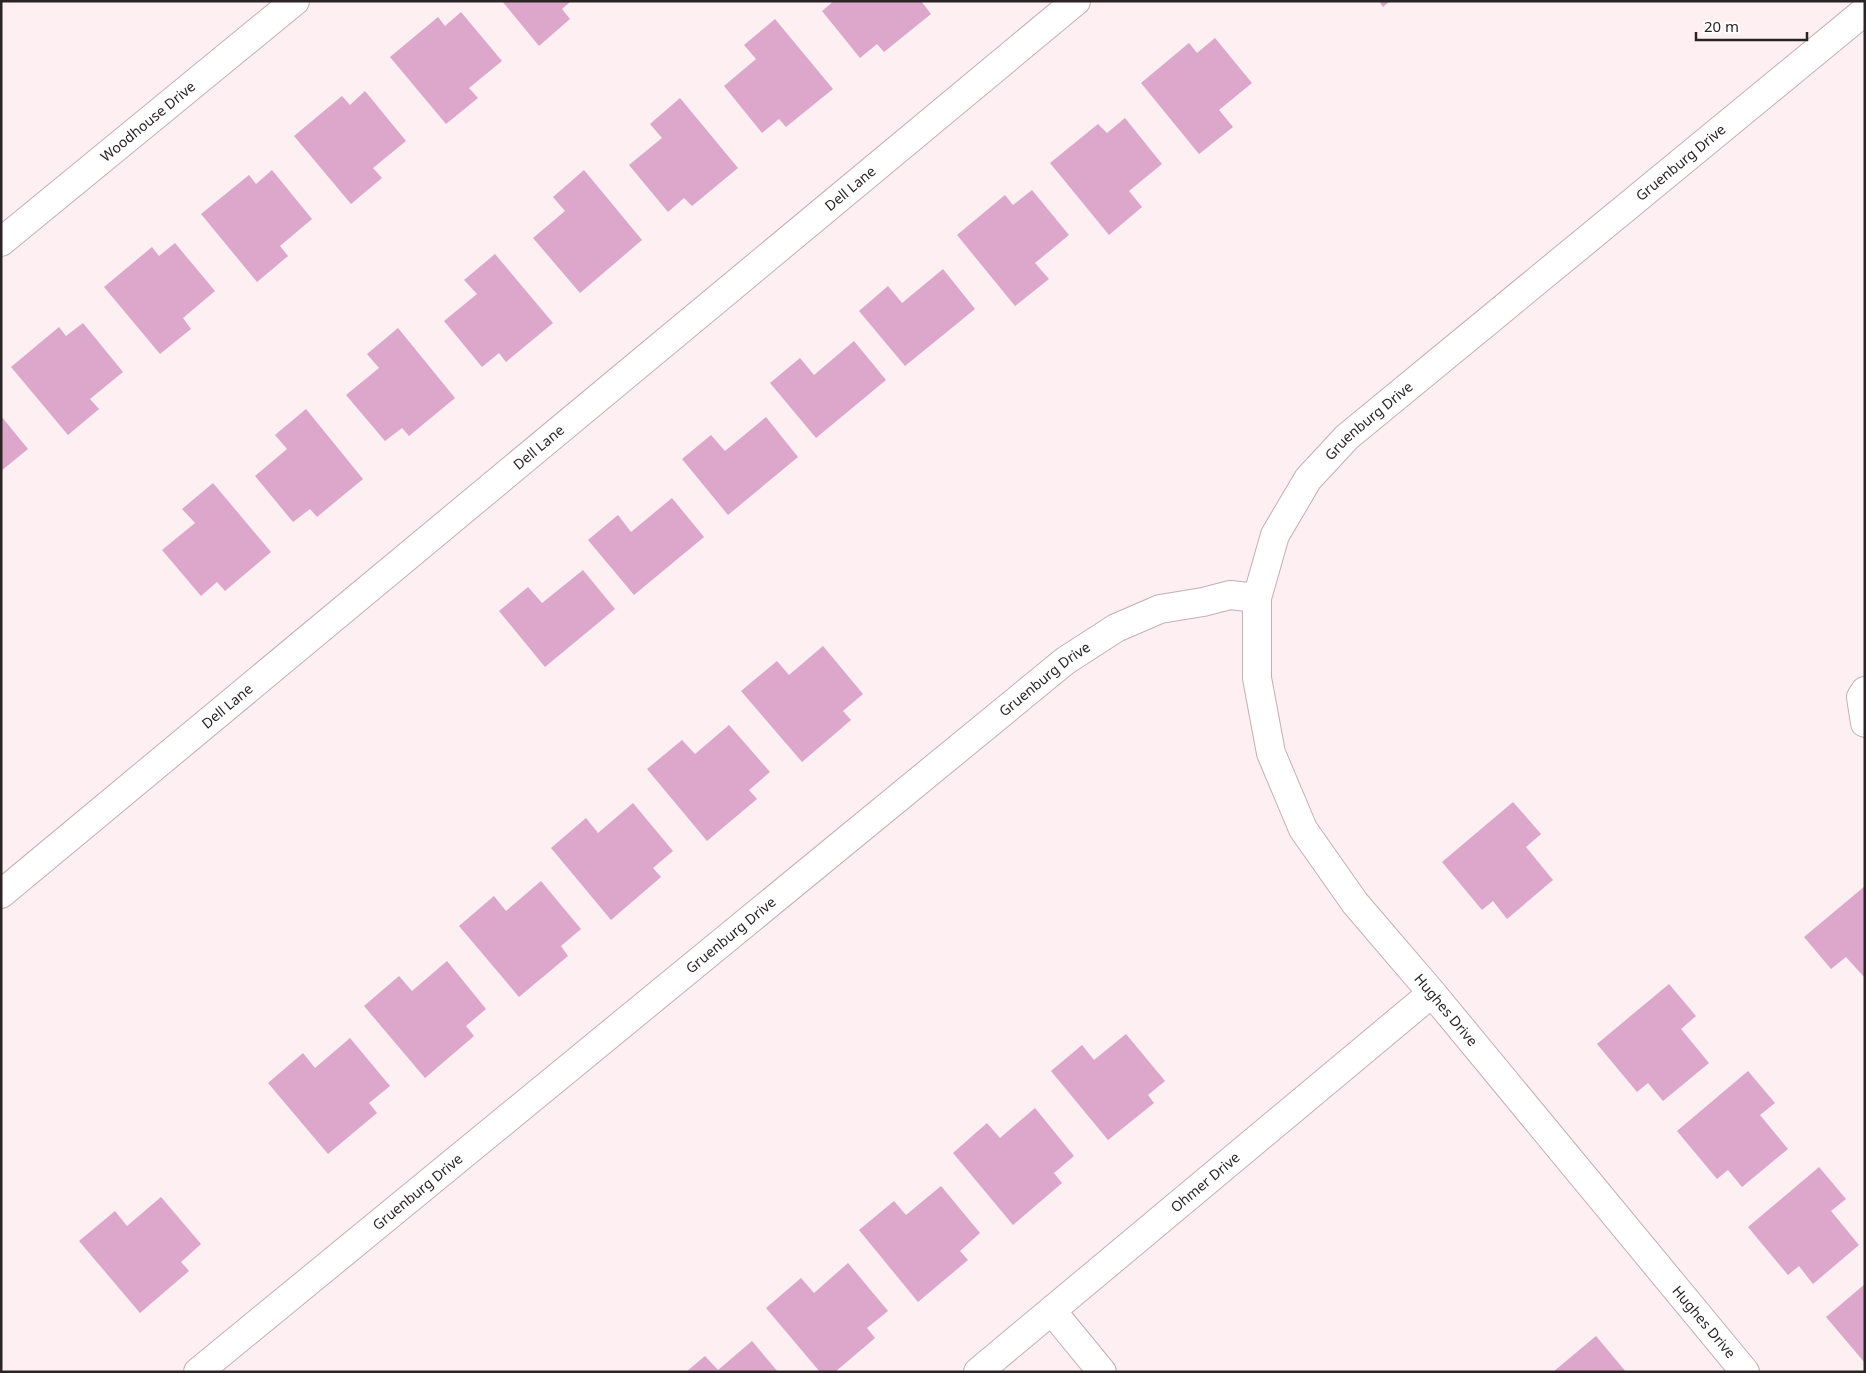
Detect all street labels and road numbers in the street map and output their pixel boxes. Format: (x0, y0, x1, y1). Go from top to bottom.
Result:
street label: Woodhouse Drive (96, 77, 199, 166)
street label: Gruenburg Drive (1631, 120, 1729, 205)
street label: Dell Lane (820, 161, 879, 215)
street label: Gruenburg Drive (1320, 377, 1417, 464)
street label: Dell Lane (509, 420, 568, 474)
street label: Gruenburg Drive (995, 637, 1094, 720)
street label: Dell Lane (197, 679, 256, 732)
street label: Gruenburg Drive (681, 892, 780, 977)
street label: Hughes Drive (1410, 969, 1482, 1050)
street label: Ohmer Drive (1166, 1147, 1244, 1216)
street label: Gruenburg Drive (368, 1149, 466, 1234)
street label: Hughes Drive (1668, 1281, 1740, 1362)

